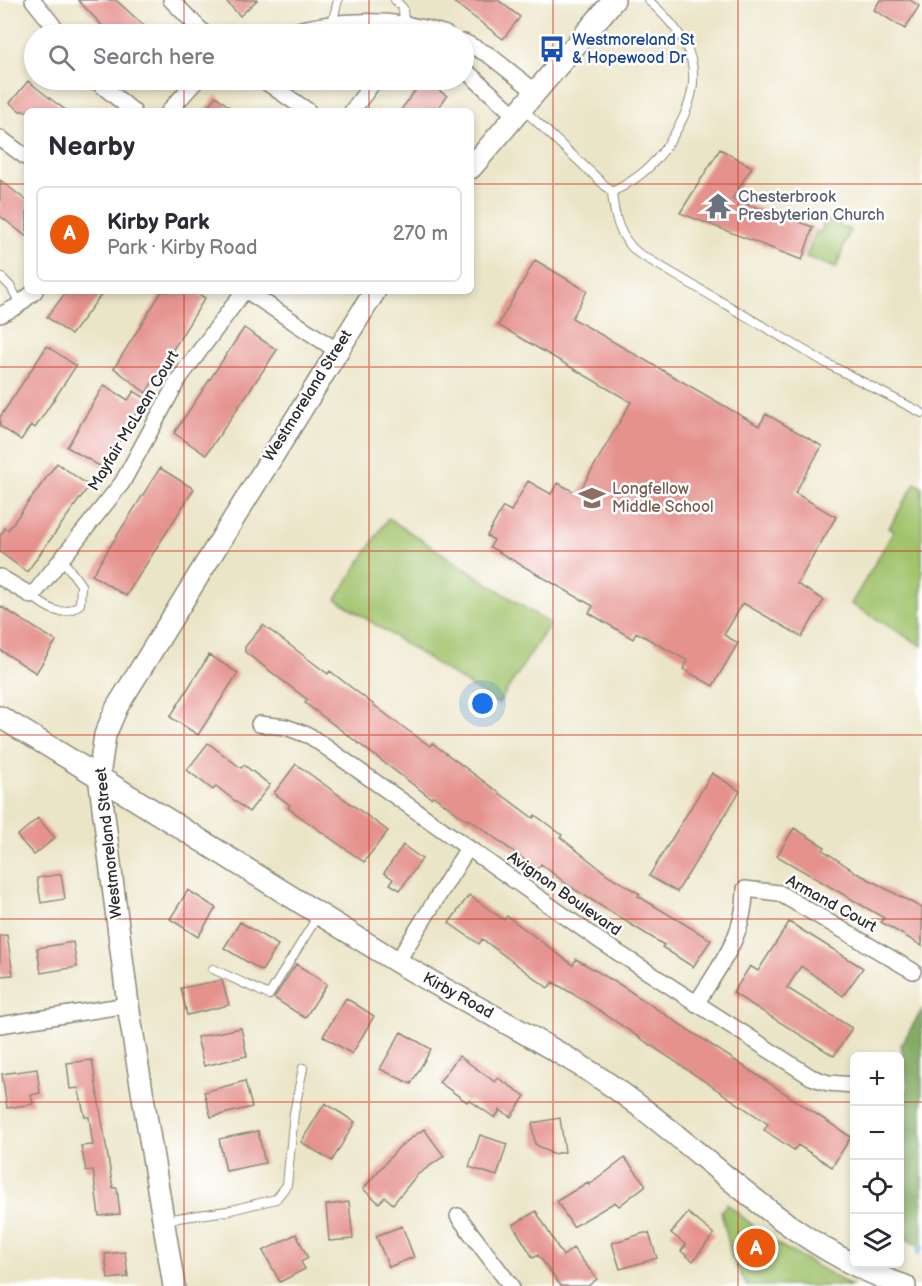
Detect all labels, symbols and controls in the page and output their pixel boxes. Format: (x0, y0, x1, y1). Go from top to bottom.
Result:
search box (24, 24, 474, 90)
place label: Westmoreland St & Hopewood Dr (572, 31, 695, 68)
bus stop icon: Westmoreland St & Hopewood Dr (537, 34, 567, 64)
icon: search (45, 41, 78, 74)
text: Search here (93, 44, 215, 71)
text: Nearby (48, 132, 135, 163)
place label: Chesterbrook Presbyterian Church (738, 188, 885, 225)
temple icon: Chesterbrook Presbyterian Church (703, 191, 733, 221)
text: Kirby Park (107, 209, 210, 236)
text: A (63, 222, 76, 246)
text: 270 m (393, 222, 448, 246)
text: Park · Kirby Road (107, 236, 257, 260)
street label: Westmoreland Street (260, 326, 356, 465)
street label: Mayfair McLean Court (85, 347, 183, 495)
place label: Longfellow Middle School (612, 480, 714, 517)
school or university icon: Longfellow Middle School (577, 483, 607, 513)
your location (468, 689, 497, 718)
street label: Westmoreland Street (92, 766, 126, 920)
street label: Avignon Boulevard (504, 848, 624, 940)
street label: Armand Court (782, 871, 880, 937)
street label: Kirby Road (419, 969, 497, 1023)
map controls (850, 1052, 904, 1268)
button: + (850, 1052, 904, 1106)
button: − (850, 1106, 904, 1160)
button: locate (850, 1160, 904, 1214)
button: layers (850, 1214, 904, 1268)
pin: A (736, 1226, 776, 1270)

